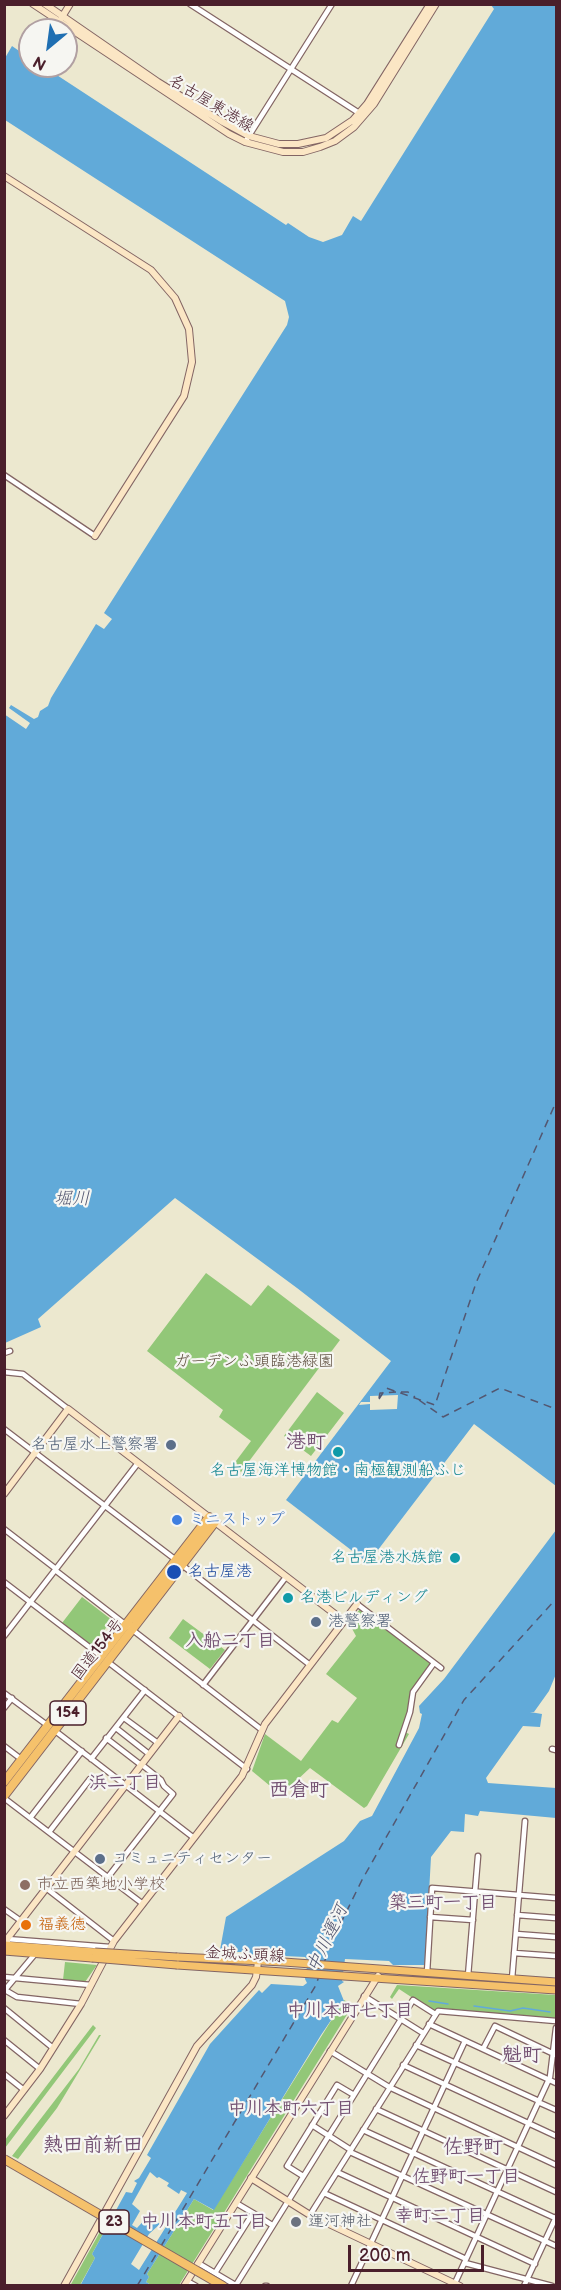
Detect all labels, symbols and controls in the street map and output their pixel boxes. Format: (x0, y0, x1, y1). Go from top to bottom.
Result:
north arrow (18, 18, 78, 78)
text: N (30, 51, 50, 74)
street label: 名古屋東港線 (165, 71, 257, 137)
water label: 堀川 (54, 1188, 90, 1210)
park label: ガーデンふ頭臨港緑園 (174, 1352, 334, 1372)
district label: 港町 (286, 1431, 326, 1455)
place label: 名古屋水上警察署 (31, 1435, 159, 1455)
marker: 名古屋水上警察署 (164, 1438, 178, 1452)
marker: 名古屋海洋博物館・南極観測船ふじ (331, 1445, 345, 1459)
place label: 名古屋海洋博物館・南極観測船ふじ (210, 1461, 466, 1481)
place label: ミニストップ (189, 1510, 285, 1530)
marker: ミニストップ (170, 1513, 184, 1527)
place label: 名古屋港水族館 (331, 1548, 443, 1568)
marker: 名古屋港水族館 (448, 1551, 462, 1565)
place label: 名古屋港 (188, 1562, 252, 1582)
marker: 名古屋港 (165, 1563, 183, 1581)
place label: 名港ビルディング (300, 1588, 428, 1608)
marker: 名港ビルディング (281, 1591, 295, 1605)
place label: 港警察署 (328, 1612, 392, 1632)
street label: 国道154号 (68, 1615, 128, 1685)
marker: 港警察署 (309, 1615, 323, 1629)
district label: 入船二丁目 (185, 1630, 275, 1652)
road number: 154 (50, 1701, 86, 1725)
district label: 浜二丁目 (89, 1772, 161, 1794)
district label: 西倉町 (269, 1779, 329, 1803)
place label: コミュニティセンター (112, 1849, 272, 1869)
marker: コミュニティセンター (93, 1852, 107, 1866)
place label: 市立西築地小学校 (37, 1875, 165, 1895)
marker: 市立西築地小学校 (18, 1878, 32, 1892)
district label: 築三町一丁目 (389, 1892, 497, 1914)
water label: 中川運河 (303, 1902, 353, 1976)
place label: 福義徳 (38, 1915, 86, 1935)
marker: 福義徳 (19, 1918, 33, 1932)
street label: 金城ふ頭線 (205, 1943, 285, 1967)
district label: 中川本町七丁目 (287, 2000, 413, 2022)
district label: 魁町 (502, 2044, 542, 2068)
district label: 中川本町六丁目 (228, 2098, 354, 2120)
district label: 熱田前新田 (43, 2134, 143, 2158)
district label: 佐野町 (443, 2136, 503, 2160)
district label: 佐野町一丁目 (412, 2166, 520, 2188)
district label: 幸町二丁目 (395, 2205, 485, 2227)
road number: 23 (99, 2210, 129, 2234)
district label: 中川本町五丁目 (141, 2211, 267, 2233)
place label: 運河神社 (308, 2212, 372, 2232)
marker: 運河神社 (289, 2215, 303, 2229)
scale bar (351, 2233, 488, 2271)
text: 200 m (359, 2245, 411, 2266)

